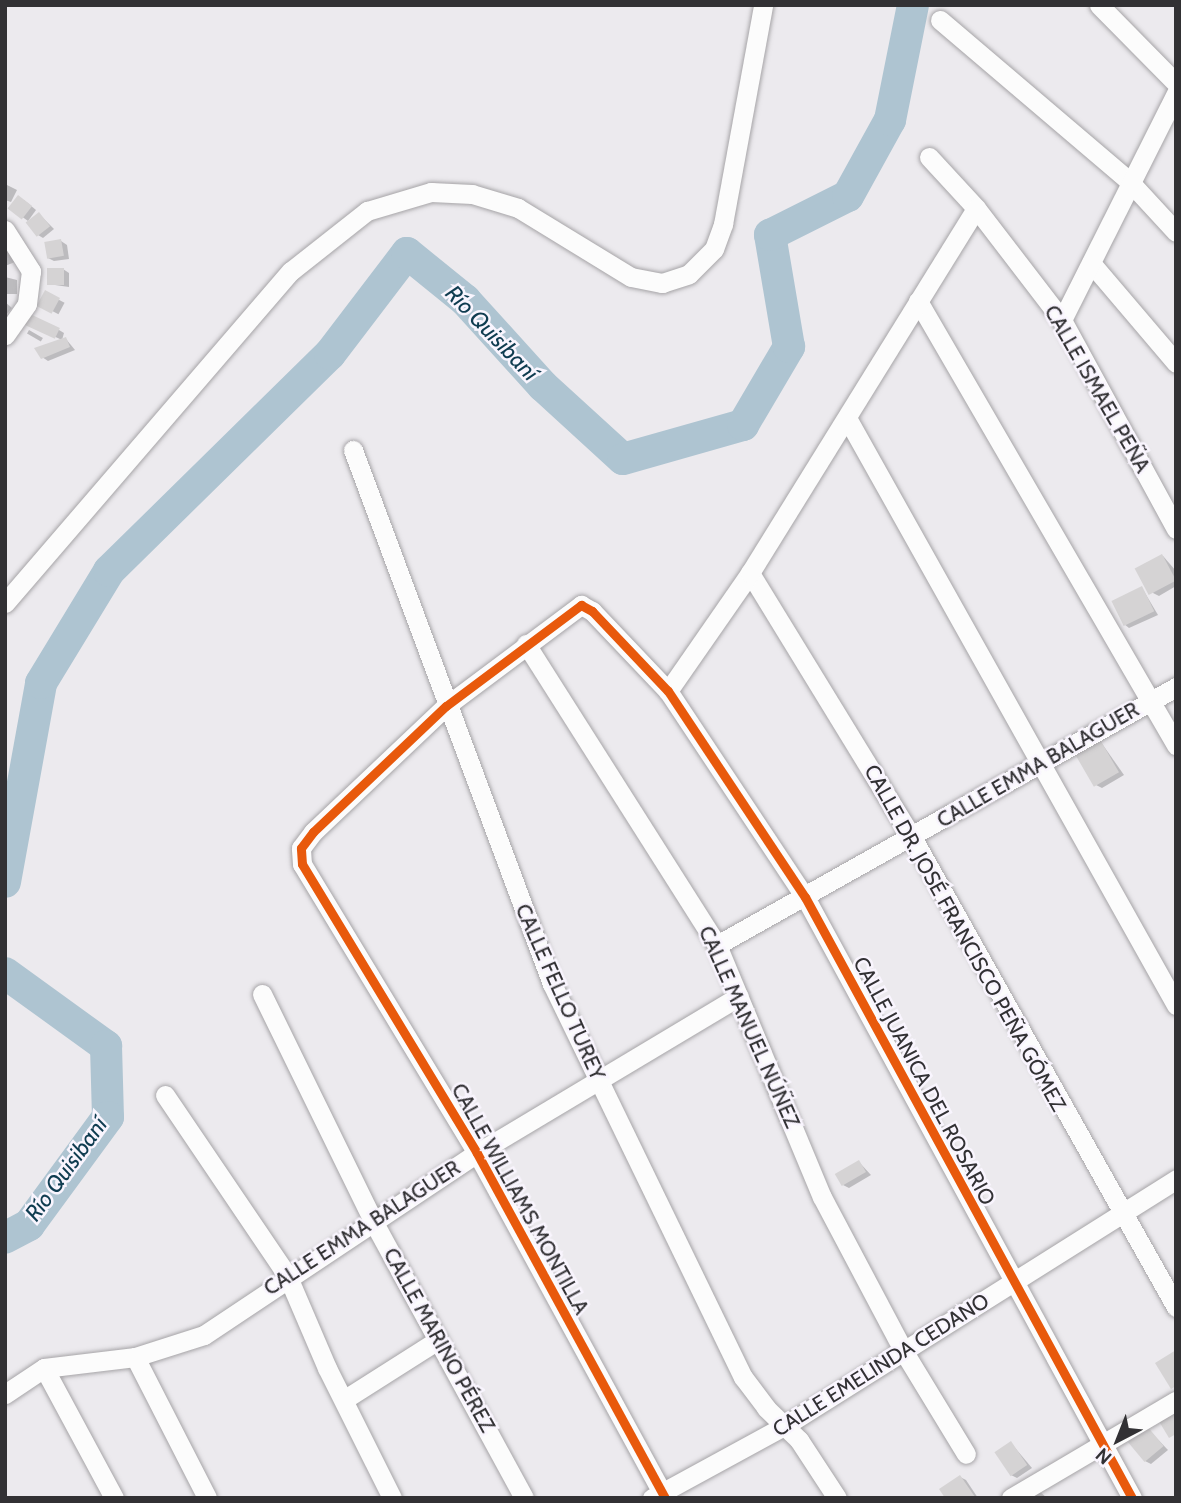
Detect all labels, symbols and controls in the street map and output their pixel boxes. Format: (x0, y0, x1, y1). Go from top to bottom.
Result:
water label: Río Quisibaní (440, 280, 544, 386)
street label: CALLE ISMAEL PEÑA (1039, 301, 1155, 477)
street label: CALLE EMMA BALAGUER (933, 697, 1143, 833)
street label: CALLE DR. JOSÉ FRANCISCO PEÑA GÓMEZ (859, 760, 1071, 1116)
street label: CALLE FELLO TUREY (510, 900, 610, 1084)
street label: CALLE MANUEL NÚÑEZ (693, 922, 805, 1132)
street label: CALLE JUANICA DEL ROSARIO (848, 953, 1000, 1209)
street label: CALLE WILLIAMS MONTILLA (446, 1079, 594, 1319)
water label: Río Quisibaní (19, 1112, 113, 1226)
street label: CALLE EMMA BALAGUER (259, 1155, 465, 1301)
street label: CALLE MARINO PÉREZ (378, 1244, 500, 1436)
street label: CALLE EMELINDA CEDANO (768, 1288, 994, 1442)
north arrow (1083, 1405, 1153, 1475)
text: N (1091, 1443, 1116, 1469)

